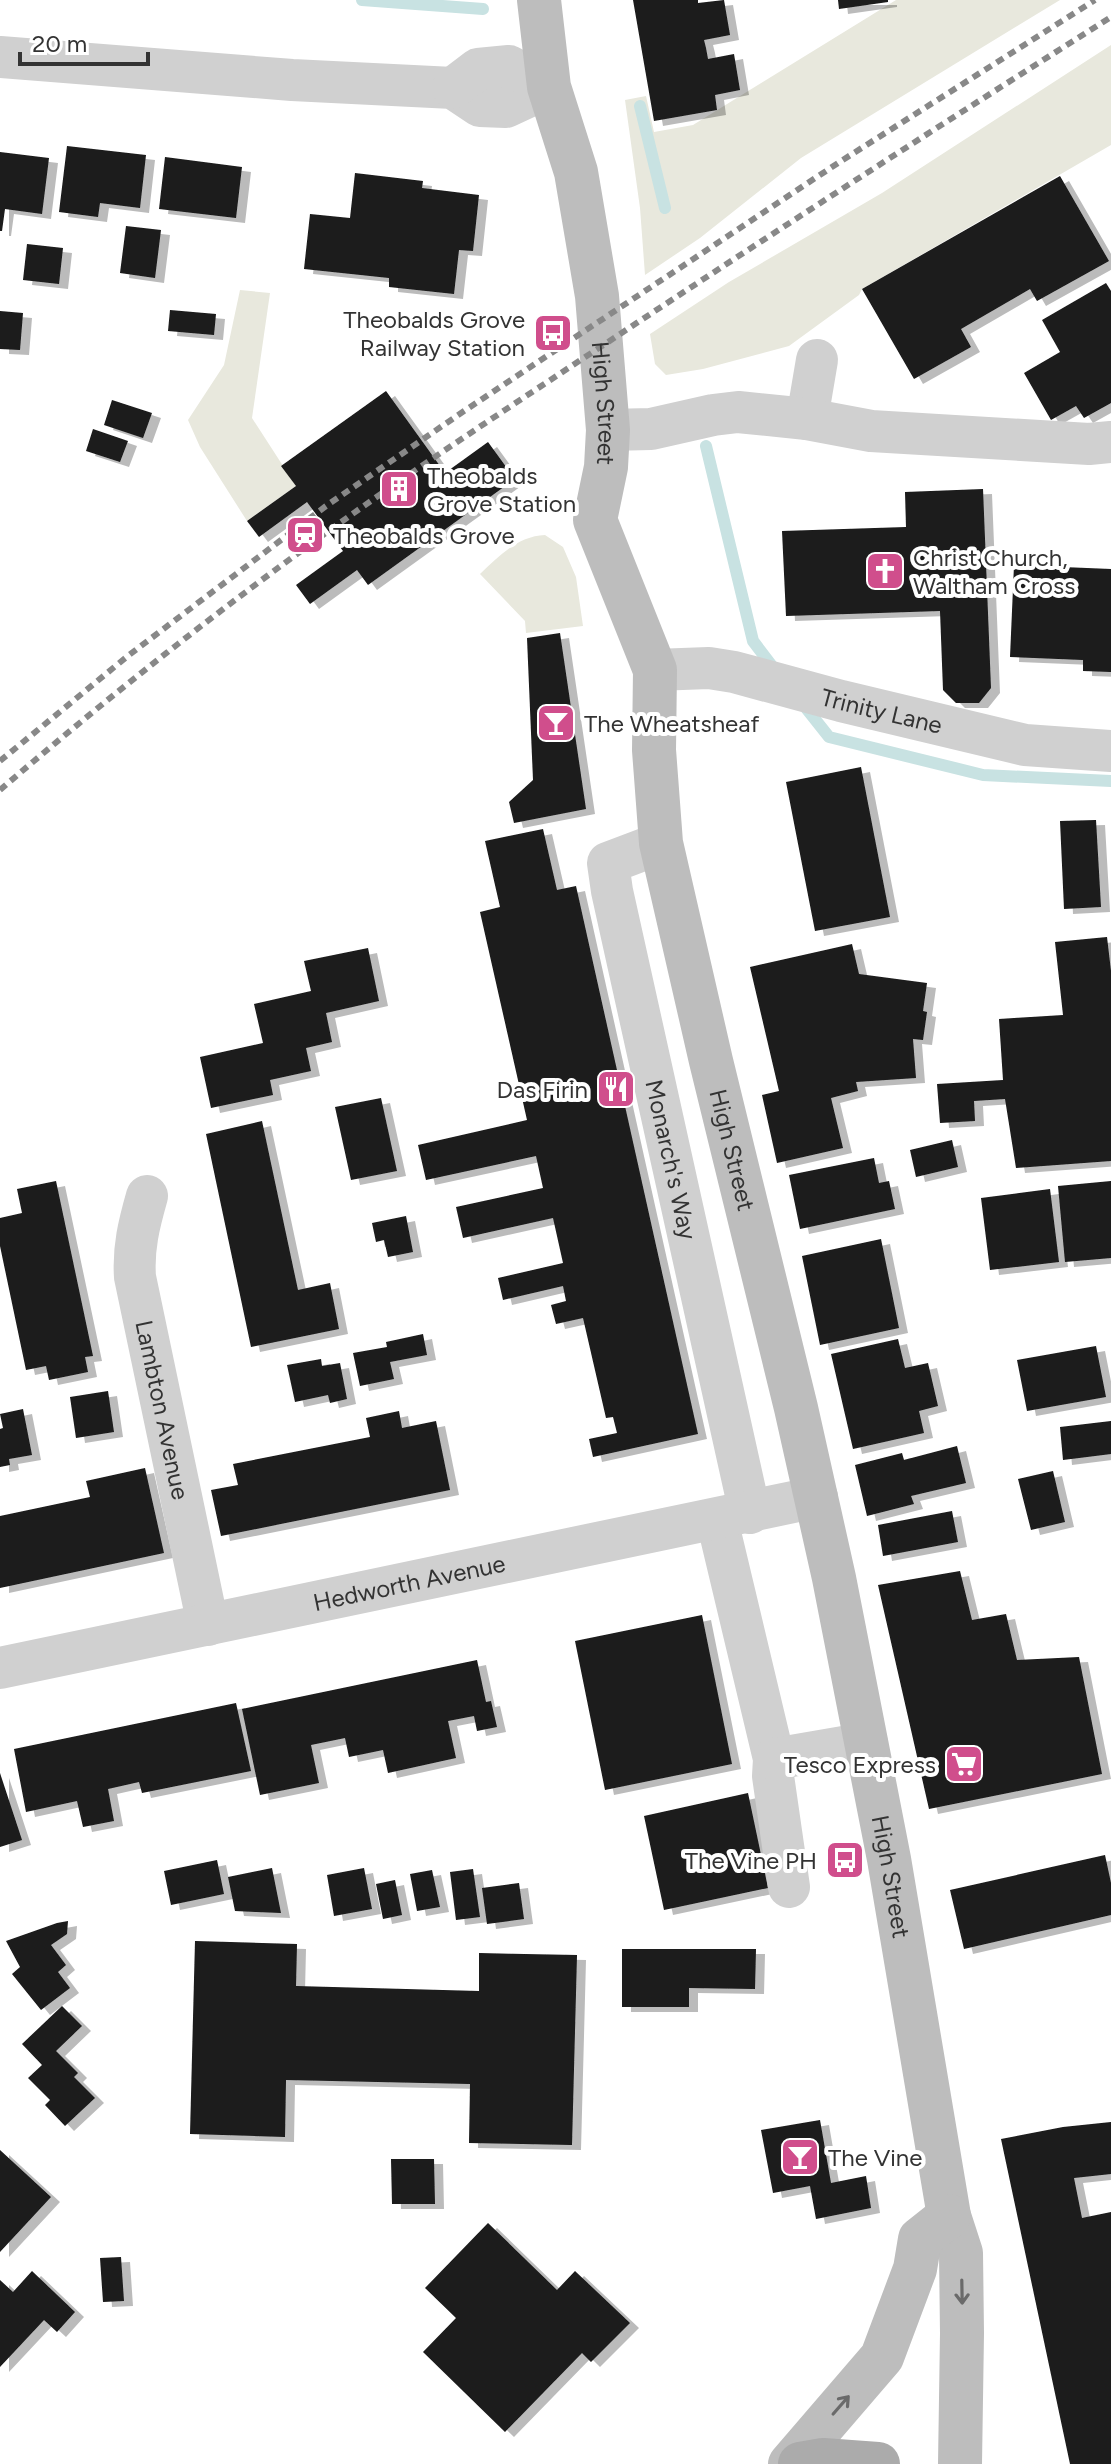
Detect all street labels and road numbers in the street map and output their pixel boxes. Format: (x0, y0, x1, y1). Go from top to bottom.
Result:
street label: High Street (586, 340, 622, 466)
street label: Trinity Lane (818, 682, 945, 739)
street label: Monarch's Way (640, 1077, 703, 1243)
street label: High Street (704, 1086, 762, 1214)
street label: Lambton Avenue (130, 1317, 196, 1502)
street label: Hedworth Avenue (311, 1548, 508, 1617)
street label: High Street (866, 1812, 917, 1940)

